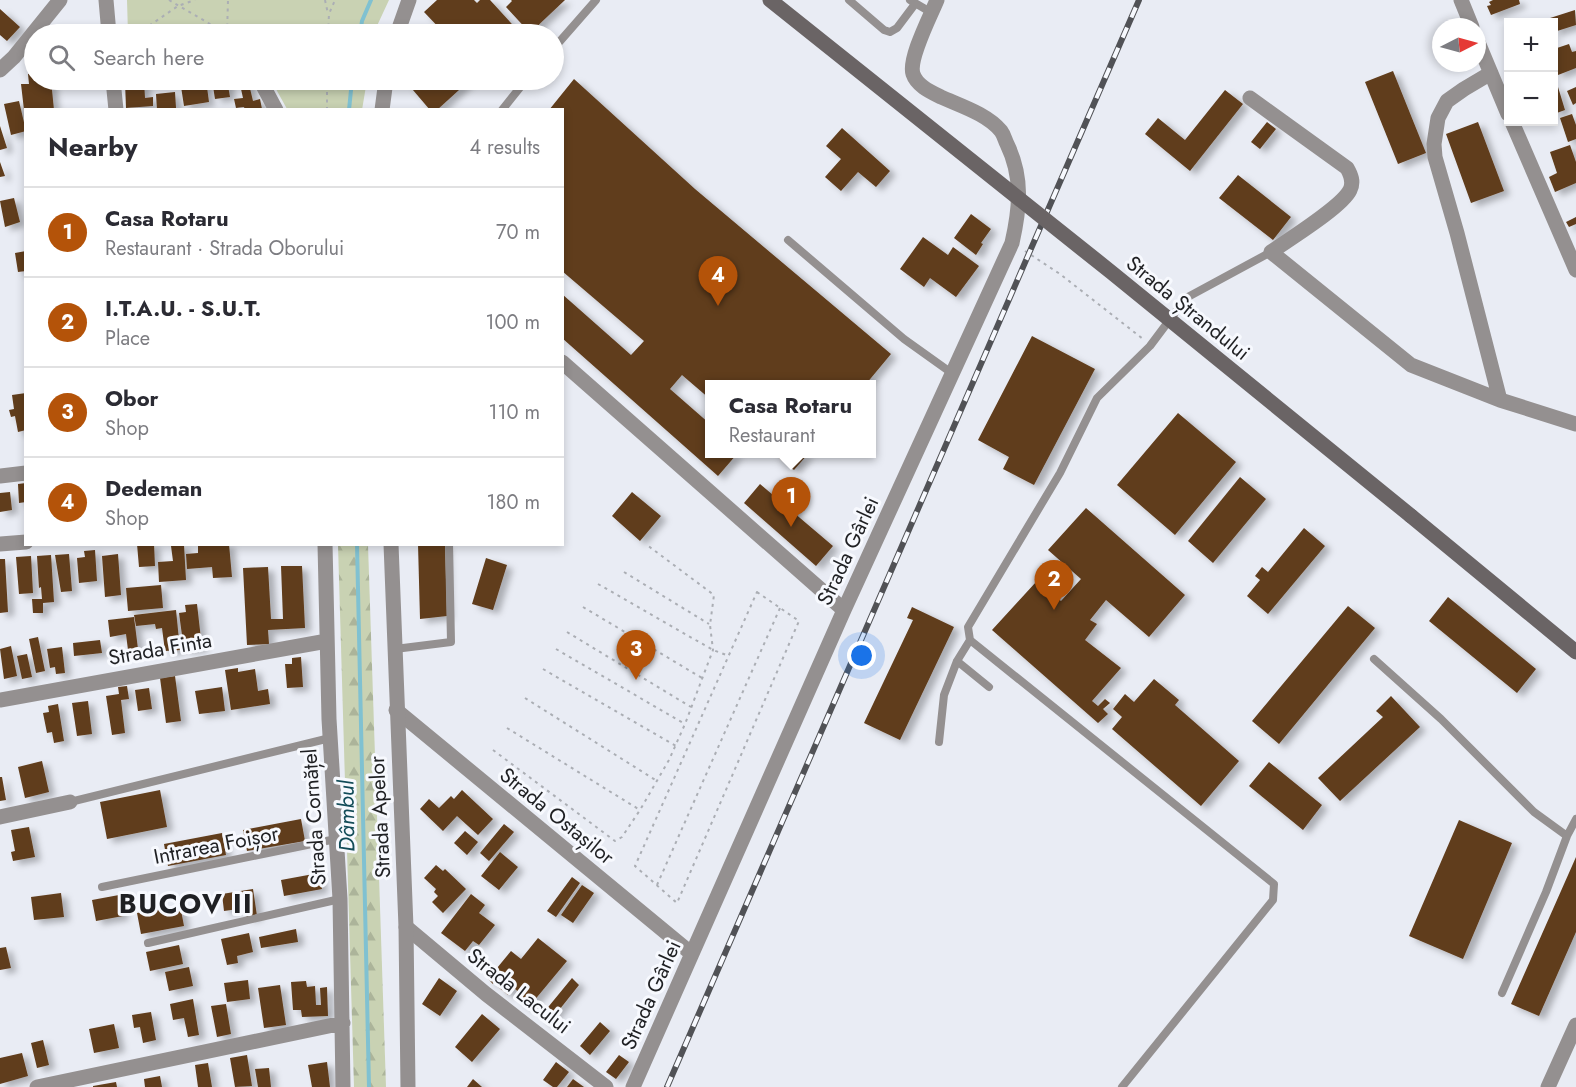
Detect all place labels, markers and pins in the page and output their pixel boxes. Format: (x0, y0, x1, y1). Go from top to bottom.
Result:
pin: 4 (698, 256, 738, 306)
pin: 1 (772, 478, 810, 527)
pin: 2 (1034, 560, 1074, 610)
pin: 3 (616, 630, 656, 680)

